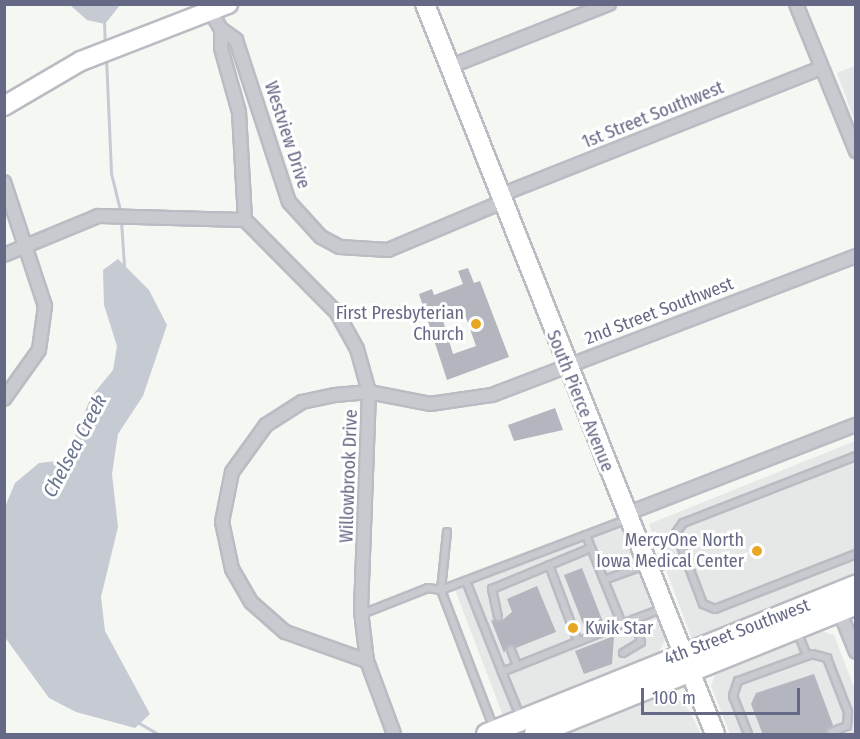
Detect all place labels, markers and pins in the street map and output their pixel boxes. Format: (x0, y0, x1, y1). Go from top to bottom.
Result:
place label: First Presbyterian Church (336, 303, 464, 346)
marker: First Presbyterian Church (469, 317, 483, 331)
place label: MercyOne North Iowa Medical Center (596, 530, 744, 572)
marker: MercyOne North Iowa Medical Center (748, 542, 766, 560)
place label: Kwik Star (585, 617, 653, 639)
marker: Kwik Star (566, 621, 580, 635)

